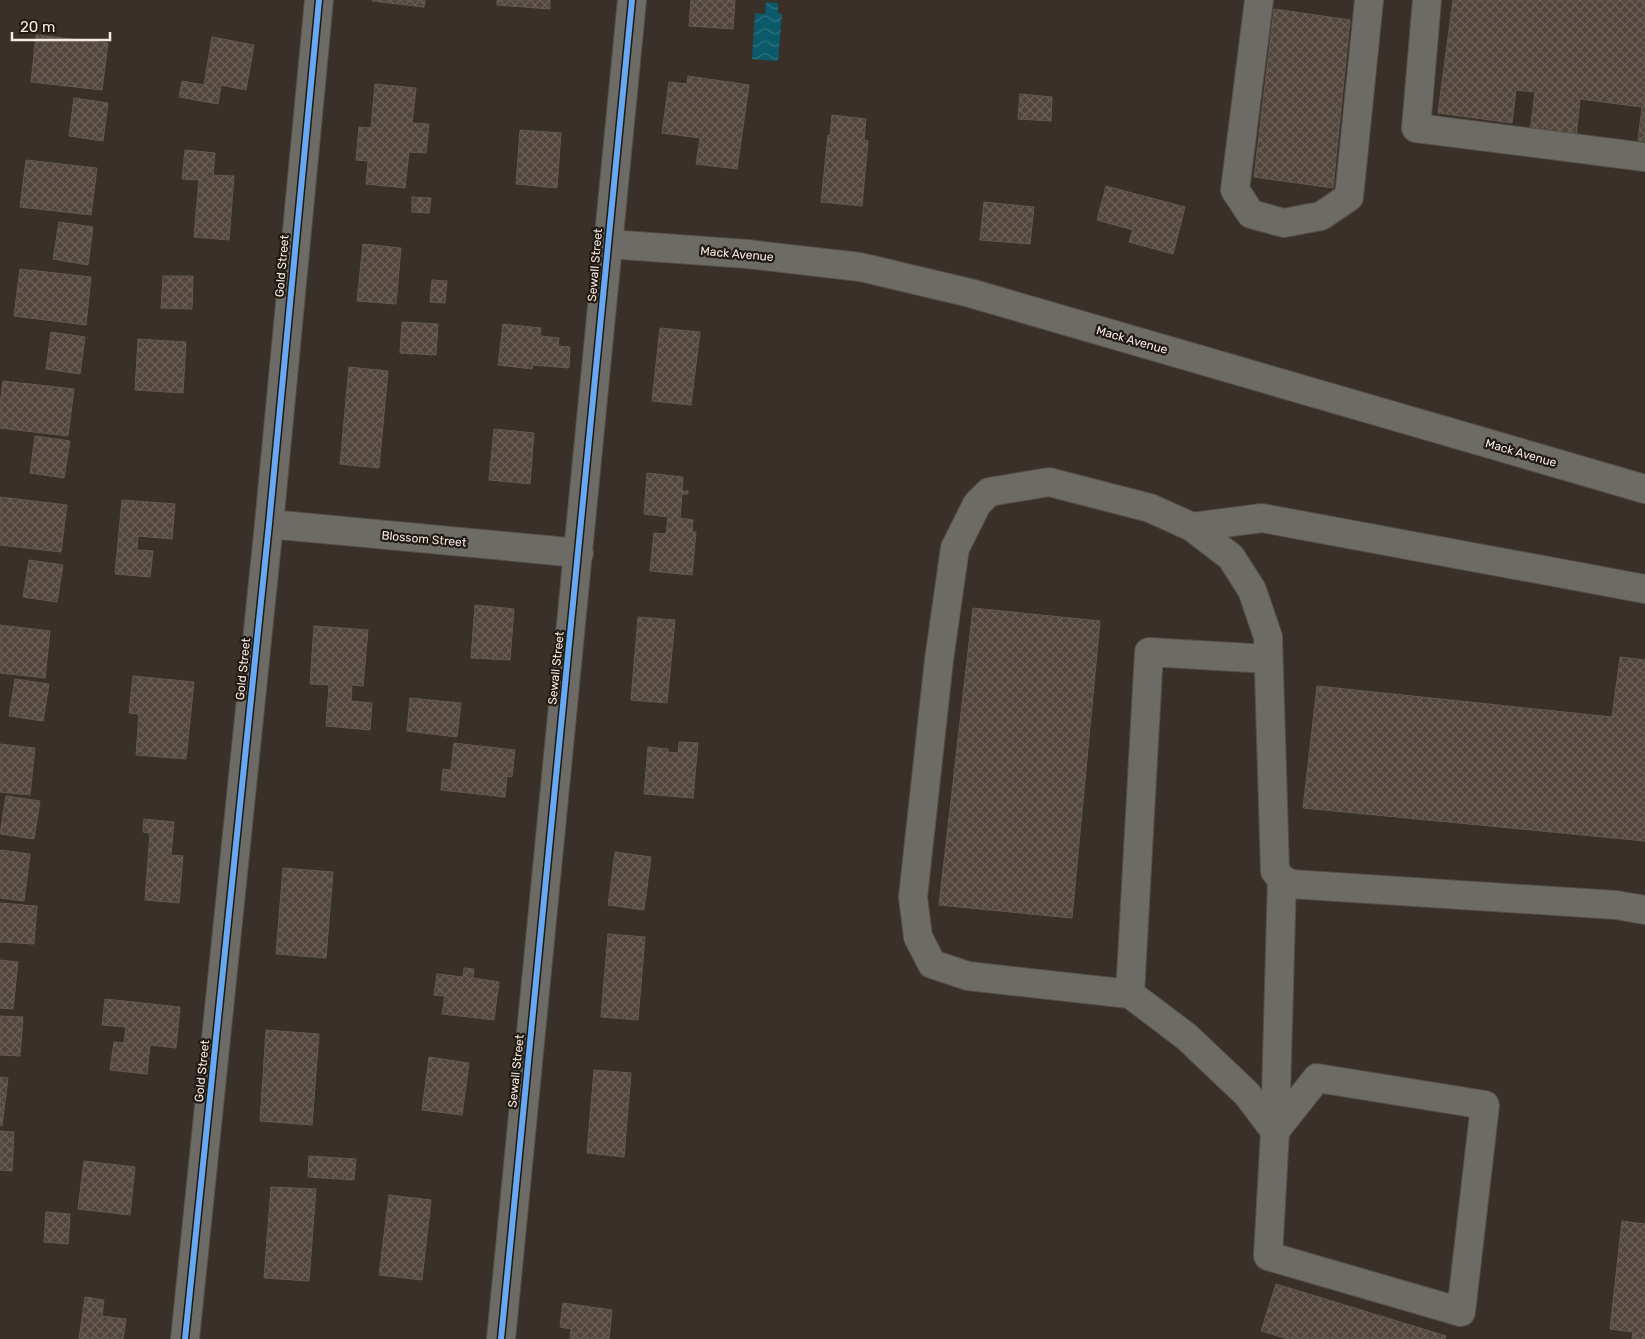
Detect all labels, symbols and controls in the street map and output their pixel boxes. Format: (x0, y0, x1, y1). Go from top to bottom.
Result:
scale bar (12, 10, 110, 42)
text: 20 m (20, 18, 55, 36)
street label: Sewall Street (585, 227, 605, 302)
street label: Gold Street (272, 234, 292, 298)
street label: Mack Avenue (700, 244, 774, 264)
street label: Mack Avenue (1095, 323, 1170, 357)
street label: Mack Avenue (1484, 436, 1559, 470)
street label: Blossom Street (381, 528, 467, 550)
street label: Sewall Street (545, 630, 567, 705)
street label: Gold Street (233, 637, 253, 701)
street label: Sewall Street (505, 1033, 527, 1108)
street label: Gold Street (192, 1039, 212, 1103)

